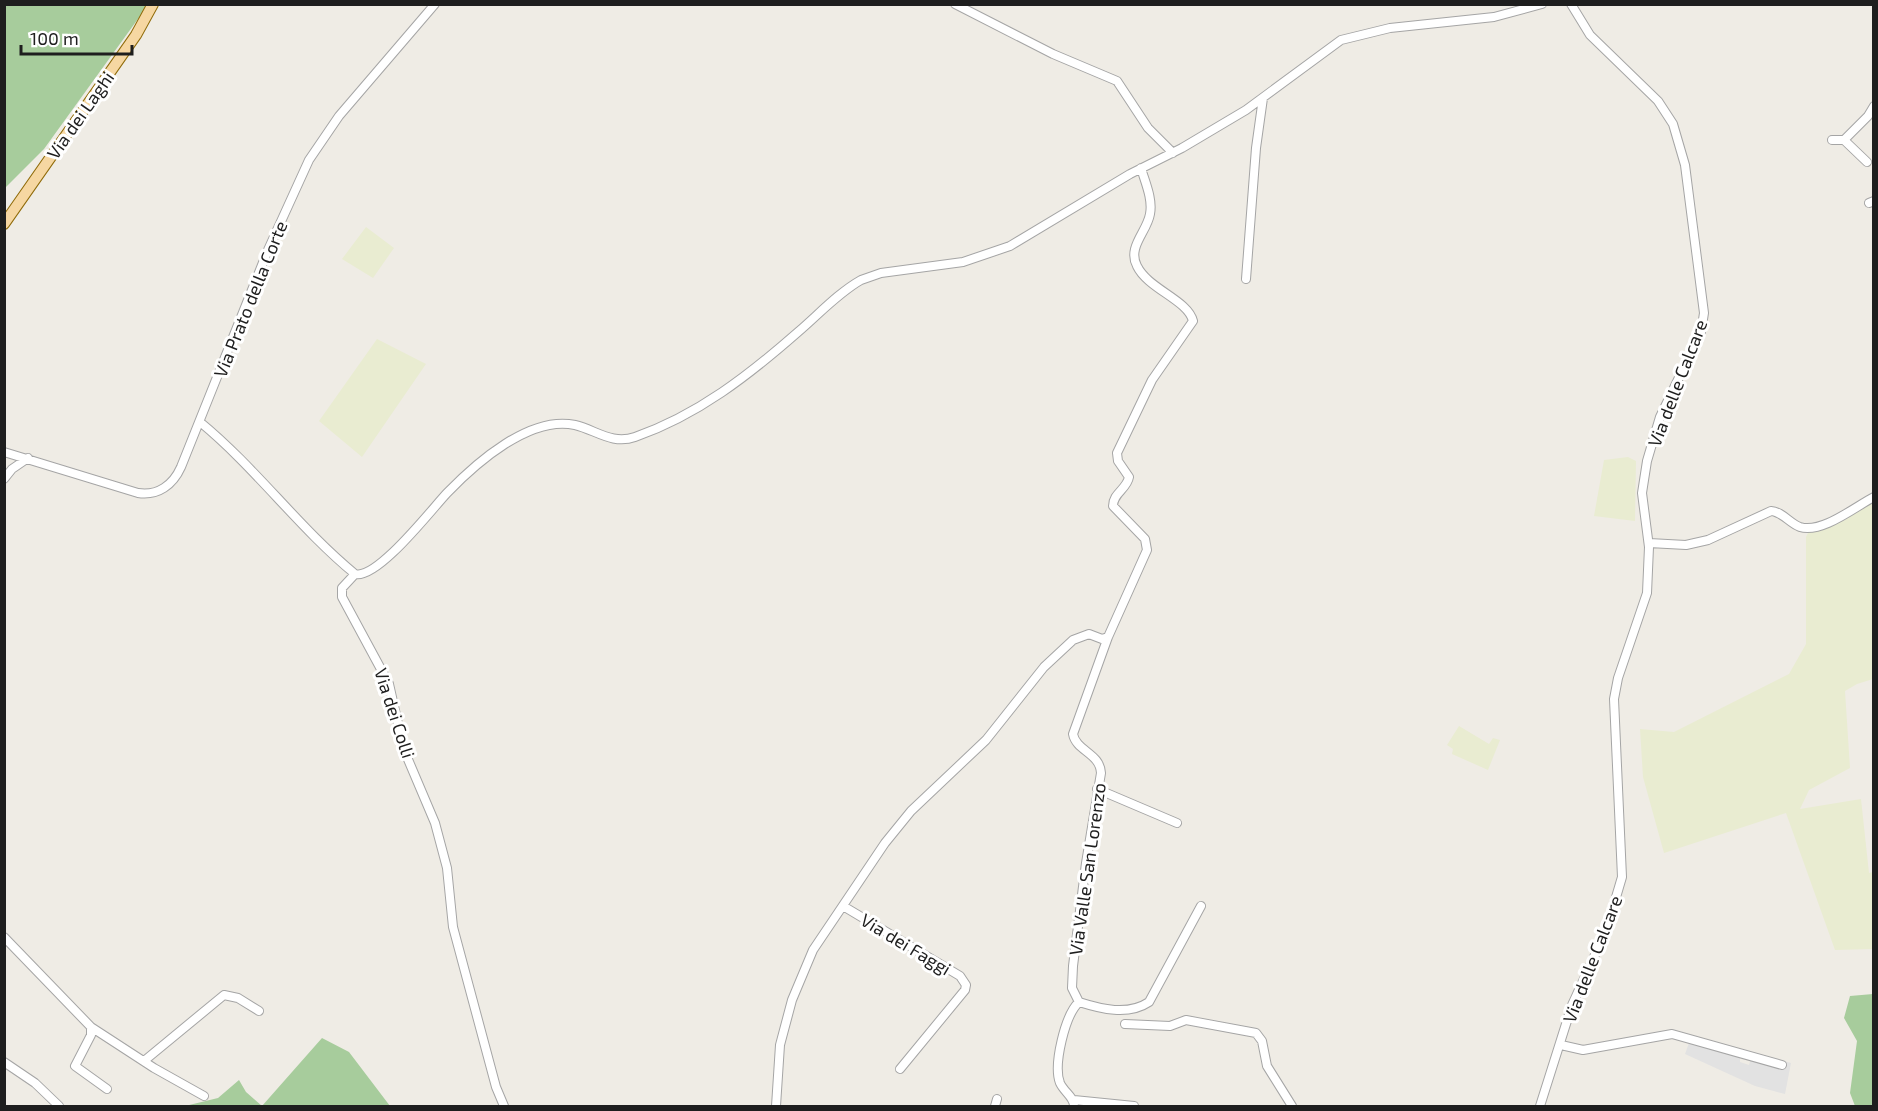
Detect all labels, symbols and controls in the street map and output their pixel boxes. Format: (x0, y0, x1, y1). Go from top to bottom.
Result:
scale bar (21, 18, 132, 56)
text: 100 m (30, 27, 79, 49)
street label: Via dei Laghi (42, 67, 118, 163)
street label: Via Prato della Corte (209, 217, 291, 381)
street label: Via delle Calcare (1643, 316, 1711, 450)
street label: Via dei Colli (370, 665, 420, 761)
street label: Via Valle San Lorenzo (1064, 781, 1110, 957)
street label: Via delle Calcare (1558, 892, 1626, 1026)
street label: Via dei Faggi (857, 908, 955, 980)

